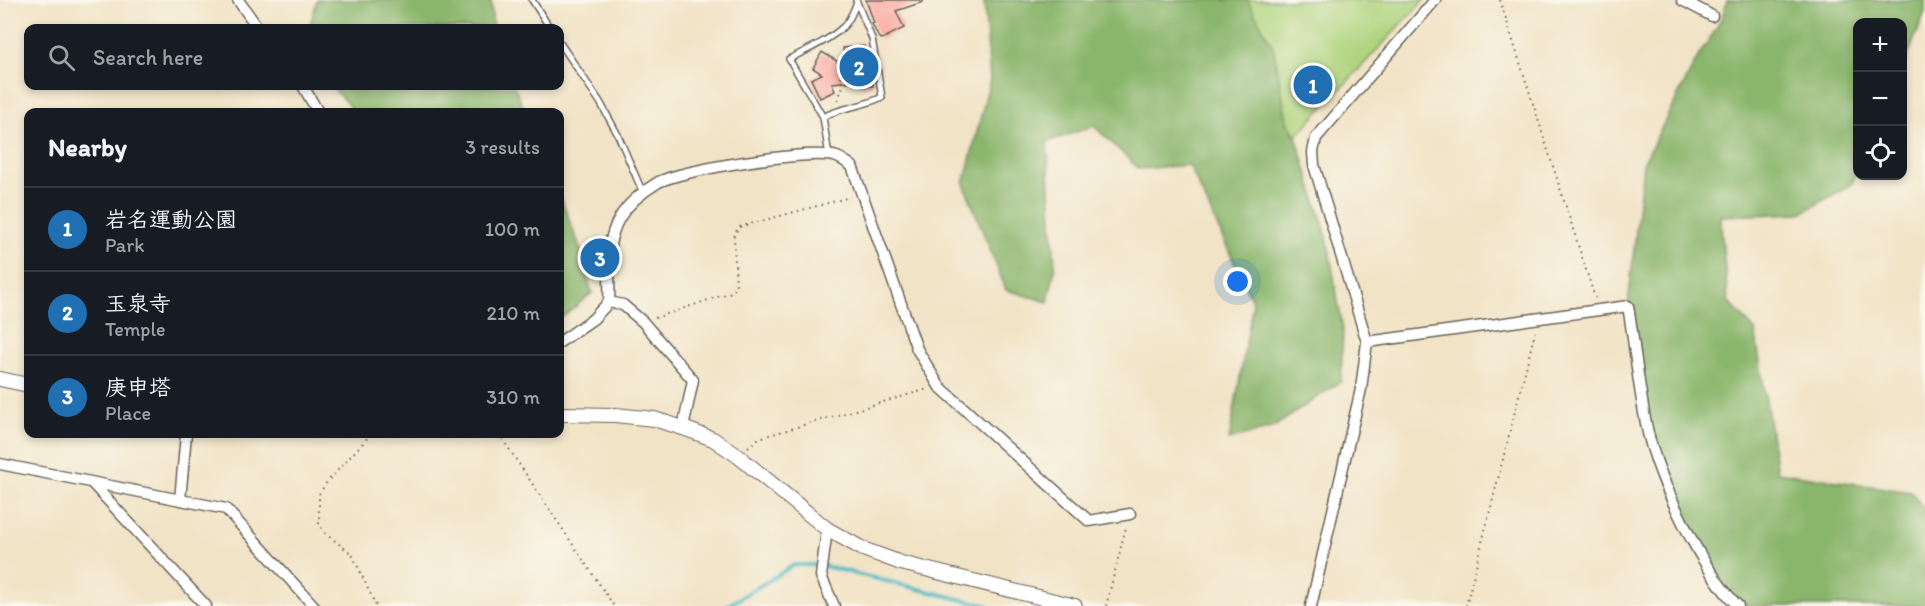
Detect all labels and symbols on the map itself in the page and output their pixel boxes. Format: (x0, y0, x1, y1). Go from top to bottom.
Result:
pin: 2 (840, 44, 878, 90)
pin: 1 (1294, 62, 1332, 107)
pin: 3 (580, 236, 620, 280)
your location (1223, 267, 1252, 296)

